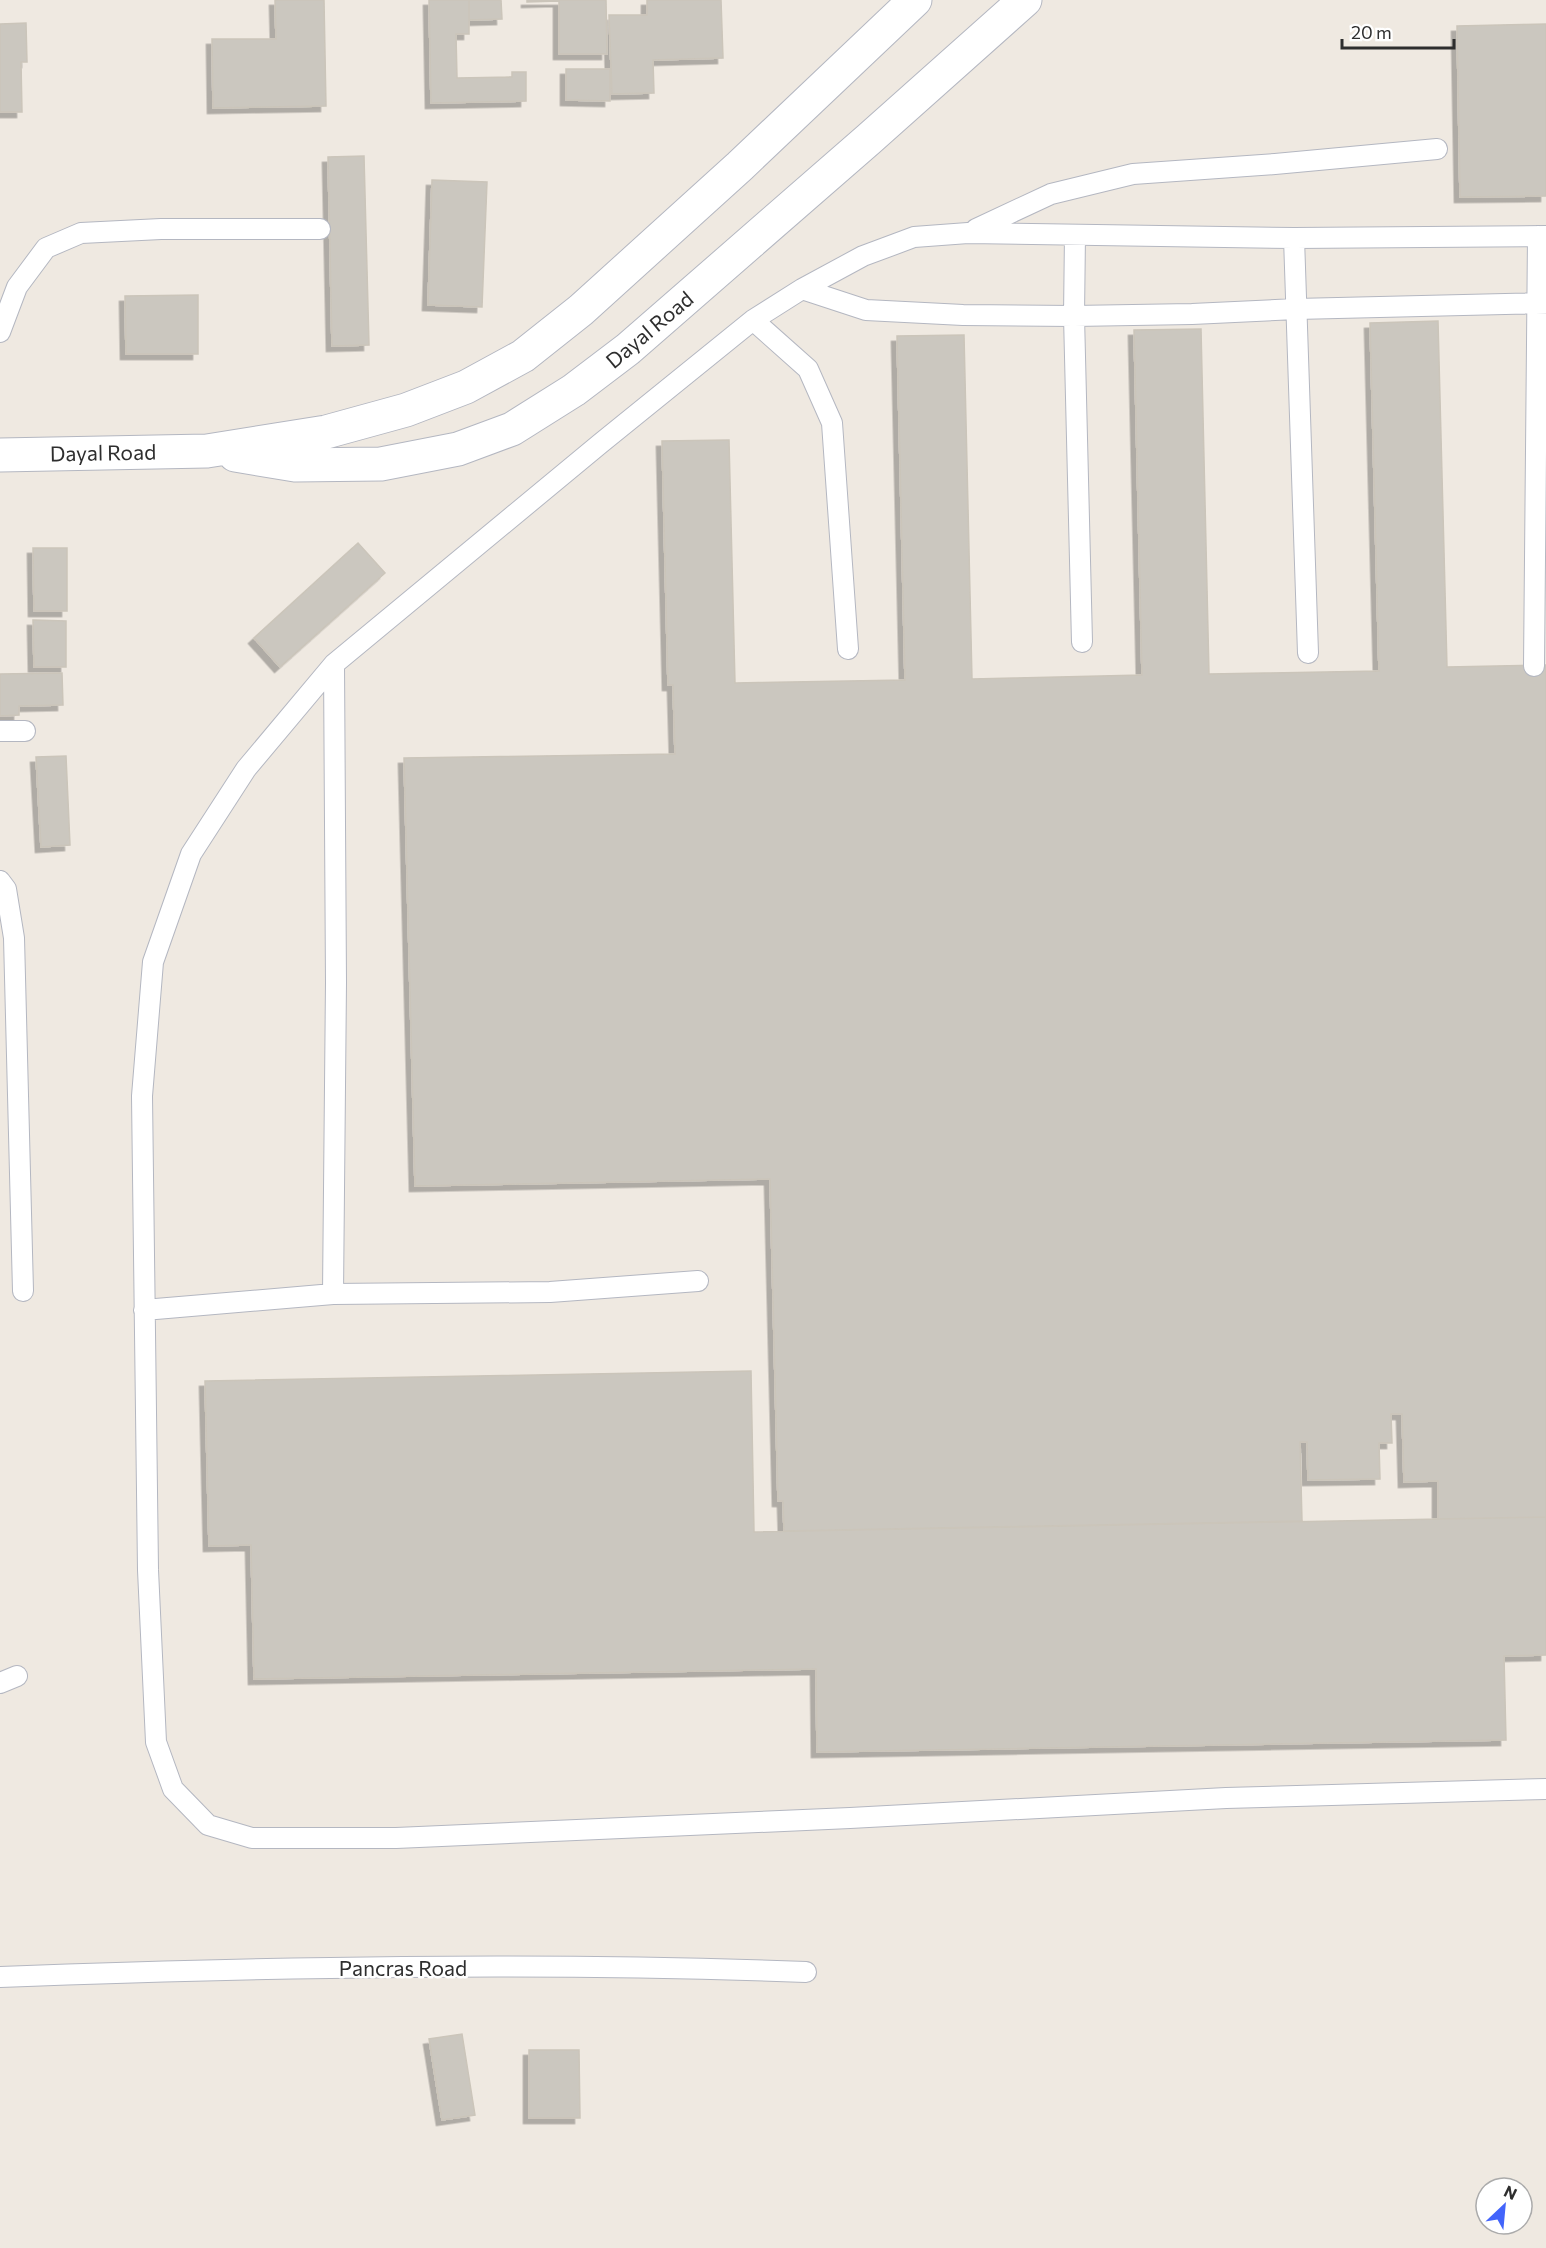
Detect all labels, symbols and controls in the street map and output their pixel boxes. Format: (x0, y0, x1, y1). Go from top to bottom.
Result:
scale bar (1342, 12, 1454, 50)
text: 20 m (1351, 21, 1392, 43)
street label: Dayal Road (600, 285, 698, 373)
street label: Dayal Road (50, 439, 156, 465)
street label: Pancras Road (339, 1955, 467, 1980)
north arrow (1474, 2176, 1534, 2236)
text: N (1501, 2181, 1520, 2203)

